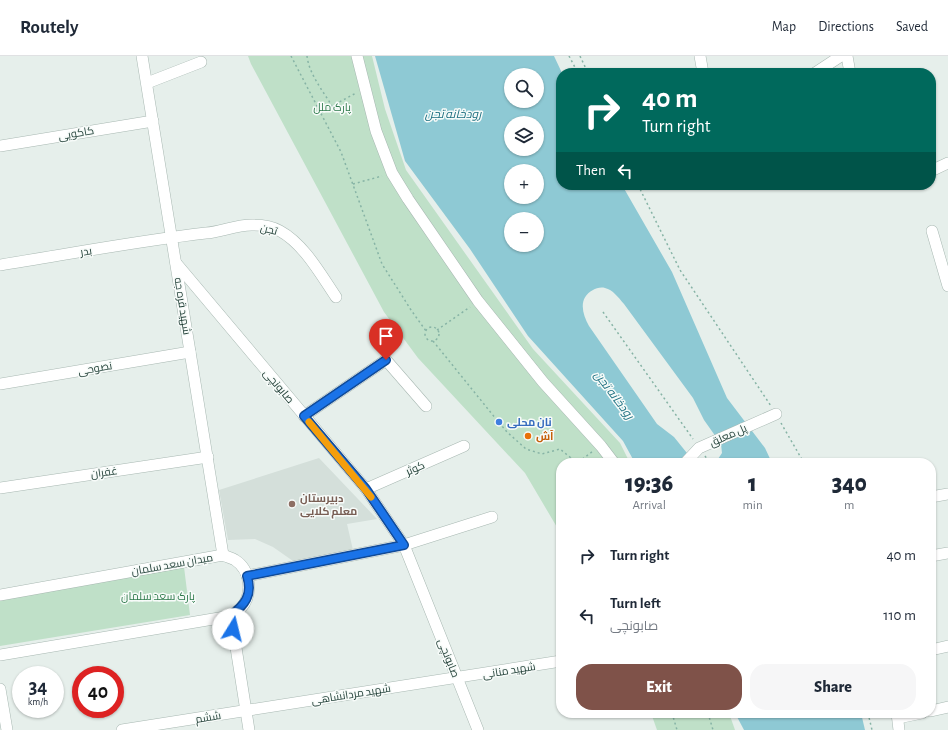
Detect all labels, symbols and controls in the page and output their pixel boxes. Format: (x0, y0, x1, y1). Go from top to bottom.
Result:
text: Routely (20, 18, 79, 37)
text: Map (772, 20, 796, 34)
text: Directions (818, 20, 874, 34)
text: Saved (896, 20, 928, 34)
map controls (504, 68, 544, 252)
button: search (504, 68, 544, 108)
icon: right (576, 84, 628, 136)
text: 40 m (642, 85, 698, 113)
park label: پارک ملل (313, 102, 351, 114)
water label: رودخانه تجن (425, 108, 482, 121)
button: layers (504, 116, 544, 156)
text: Turn right (642, 118, 711, 136)
street label: کاکویی (57, 125, 95, 143)
icon: left (614, 160, 636, 182)
text: Then (576, 163, 606, 178)
button: + (504, 164, 544, 204)
button: − (504, 212, 544, 252)
street label: تجن (259, 222, 279, 238)
street label: بدر (78, 245, 93, 259)
street label: شهید قره جه (172, 277, 192, 336)
pin (369, 319, 403, 360)
icon: arrive (375, 325, 397, 347)
street label: نصوحی (77, 360, 113, 378)
street label: صابونچی (261, 367, 296, 406)
water label: رودخانه تجن (591, 369, 636, 422)
marker: نان محلی (494, 417, 504, 427)
place label: نان محلی (507, 417, 552, 429)
street label: پل معلق (708, 422, 749, 449)
place label: آش (536, 430, 554, 443)
marker: آش (523, 431, 533, 441)
street label: کوثر (403, 459, 427, 479)
street label: غفران (90, 465, 118, 481)
text: 19:36 (625, 472, 673, 496)
text: 1 (748, 472, 757, 496)
text: 340 (832, 472, 867, 496)
place label: دبیرستان معلم کلایی (300, 493, 357, 519)
marker: دبیرستان معلم کلایی (287, 499, 297, 509)
text: Arrival (632, 499, 666, 512)
text: min (742, 499, 763, 512)
text: m (844, 499, 855, 512)
icon: right (576, 545, 598, 567)
text: Turn right (610, 548, 669, 563)
text: 40 m (886, 548, 916, 563)
street label: میدان سعد سلمان (130, 552, 214, 578)
park label: پارک سعد سلمان (121, 591, 195, 603)
text: Turn left (610, 596, 661, 611)
icon: left (576, 605, 598, 627)
position arrow (212, 608, 254, 650)
text: 110 m (883, 608, 916, 623)
text: صابونچی (610, 620, 658, 633)
street label: صابونچی (435, 637, 461, 680)
street label: شهید منانی (482, 661, 537, 681)
button: Exit (576, 664, 742, 710)
button: Share (750, 664, 916, 710)
speed limit sign: 40 (72, 666, 124, 718)
text: 34 (29, 677, 47, 697)
street label: شهید مردانشاهی (311, 683, 392, 707)
text: km/h (28, 697, 48, 707)
street label: ششم (194, 710, 222, 727)

